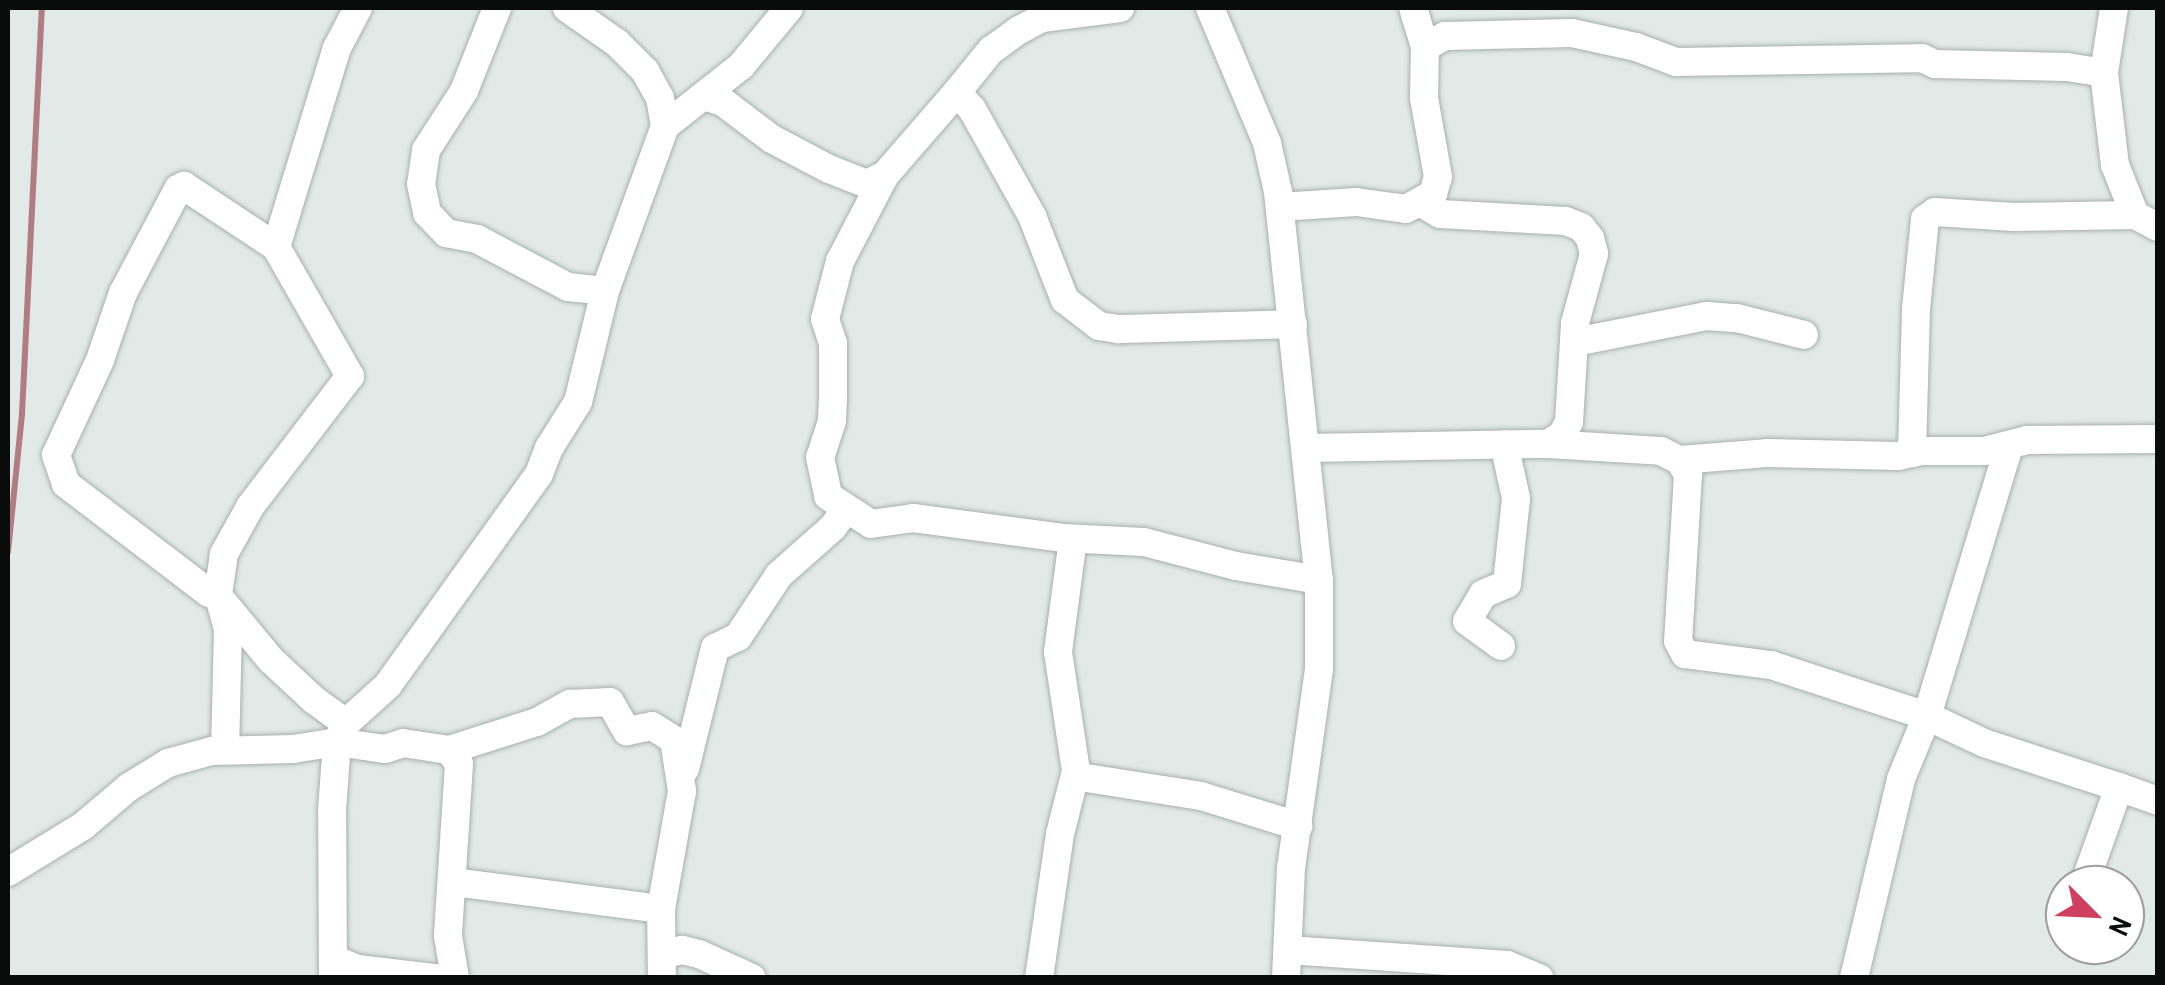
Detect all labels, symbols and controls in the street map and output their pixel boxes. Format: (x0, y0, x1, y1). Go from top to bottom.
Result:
north arrow (2045, 865, 2145, 965)
text: N (2100, 911, 2141, 942)

